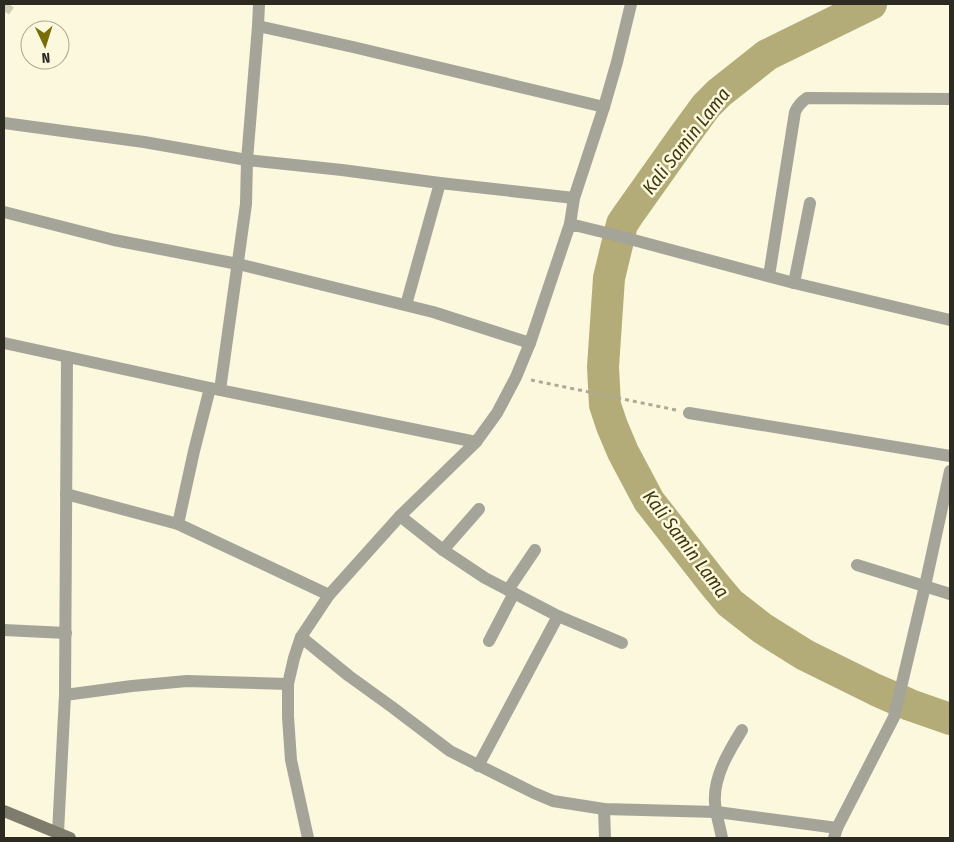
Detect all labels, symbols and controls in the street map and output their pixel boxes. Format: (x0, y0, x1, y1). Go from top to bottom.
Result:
north arrow (20, 20, 70, 70)
text: N (41, 49, 51, 66)
water label: Kali Samin Lama (637, 83, 735, 199)
water label: Kali Samin Lama (638, 486, 734, 602)

